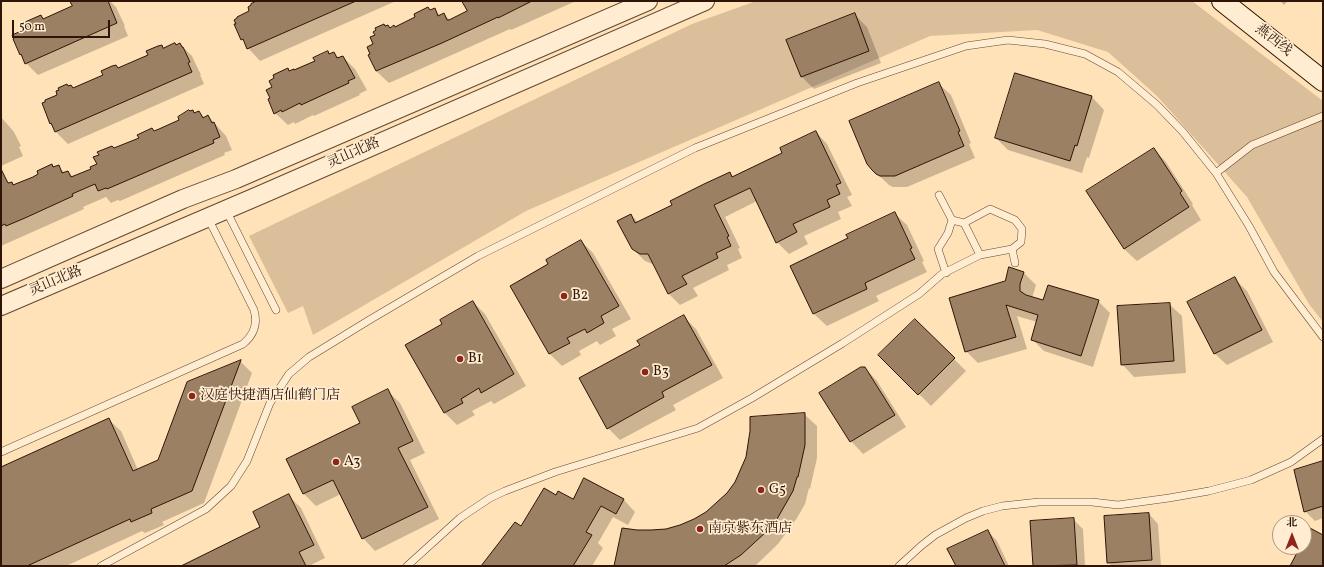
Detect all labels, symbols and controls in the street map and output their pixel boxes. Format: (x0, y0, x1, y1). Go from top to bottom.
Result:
scale bar (14, 12, 112, 38)
text: 50 m (19, 19, 45, 35)
street label: 燕西线 (1251, 21, 1295, 61)
street label: 灵山北路 (325, 135, 383, 173)
street label: 灵山北路 (27, 263, 85, 301)
place label: B2 (572, 288, 588, 304)
marker: B2 (559, 291, 569, 301)
place label: B1 (468, 351, 482, 367)
marker: B1 (455, 354, 465, 364)
place label: B3 (653, 364, 669, 380)
marker: B3 (640, 367, 650, 377)
place label: 汉庭快捷酒店仙鹤门店 (200, 388, 340, 404)
marker: 汉庭快捷酒店仙鹤门店 (187, 391, 197, 401)
place label: A3 (344, 454, 360, 470)
marker: A3 (331, 457, 341, 467)
place label: G5 (769, 482, 786, 498)
marker: G5 (756, 485, 766, 495)
north arrow (1272, 515, 1312, 555)
text: 北 (1287, 516, 1298, 531)
place label: 南京紫东酒店 (708, 521, 792, 537)
marker: 南京紫东酒店 (695, 524, 705, 534)

